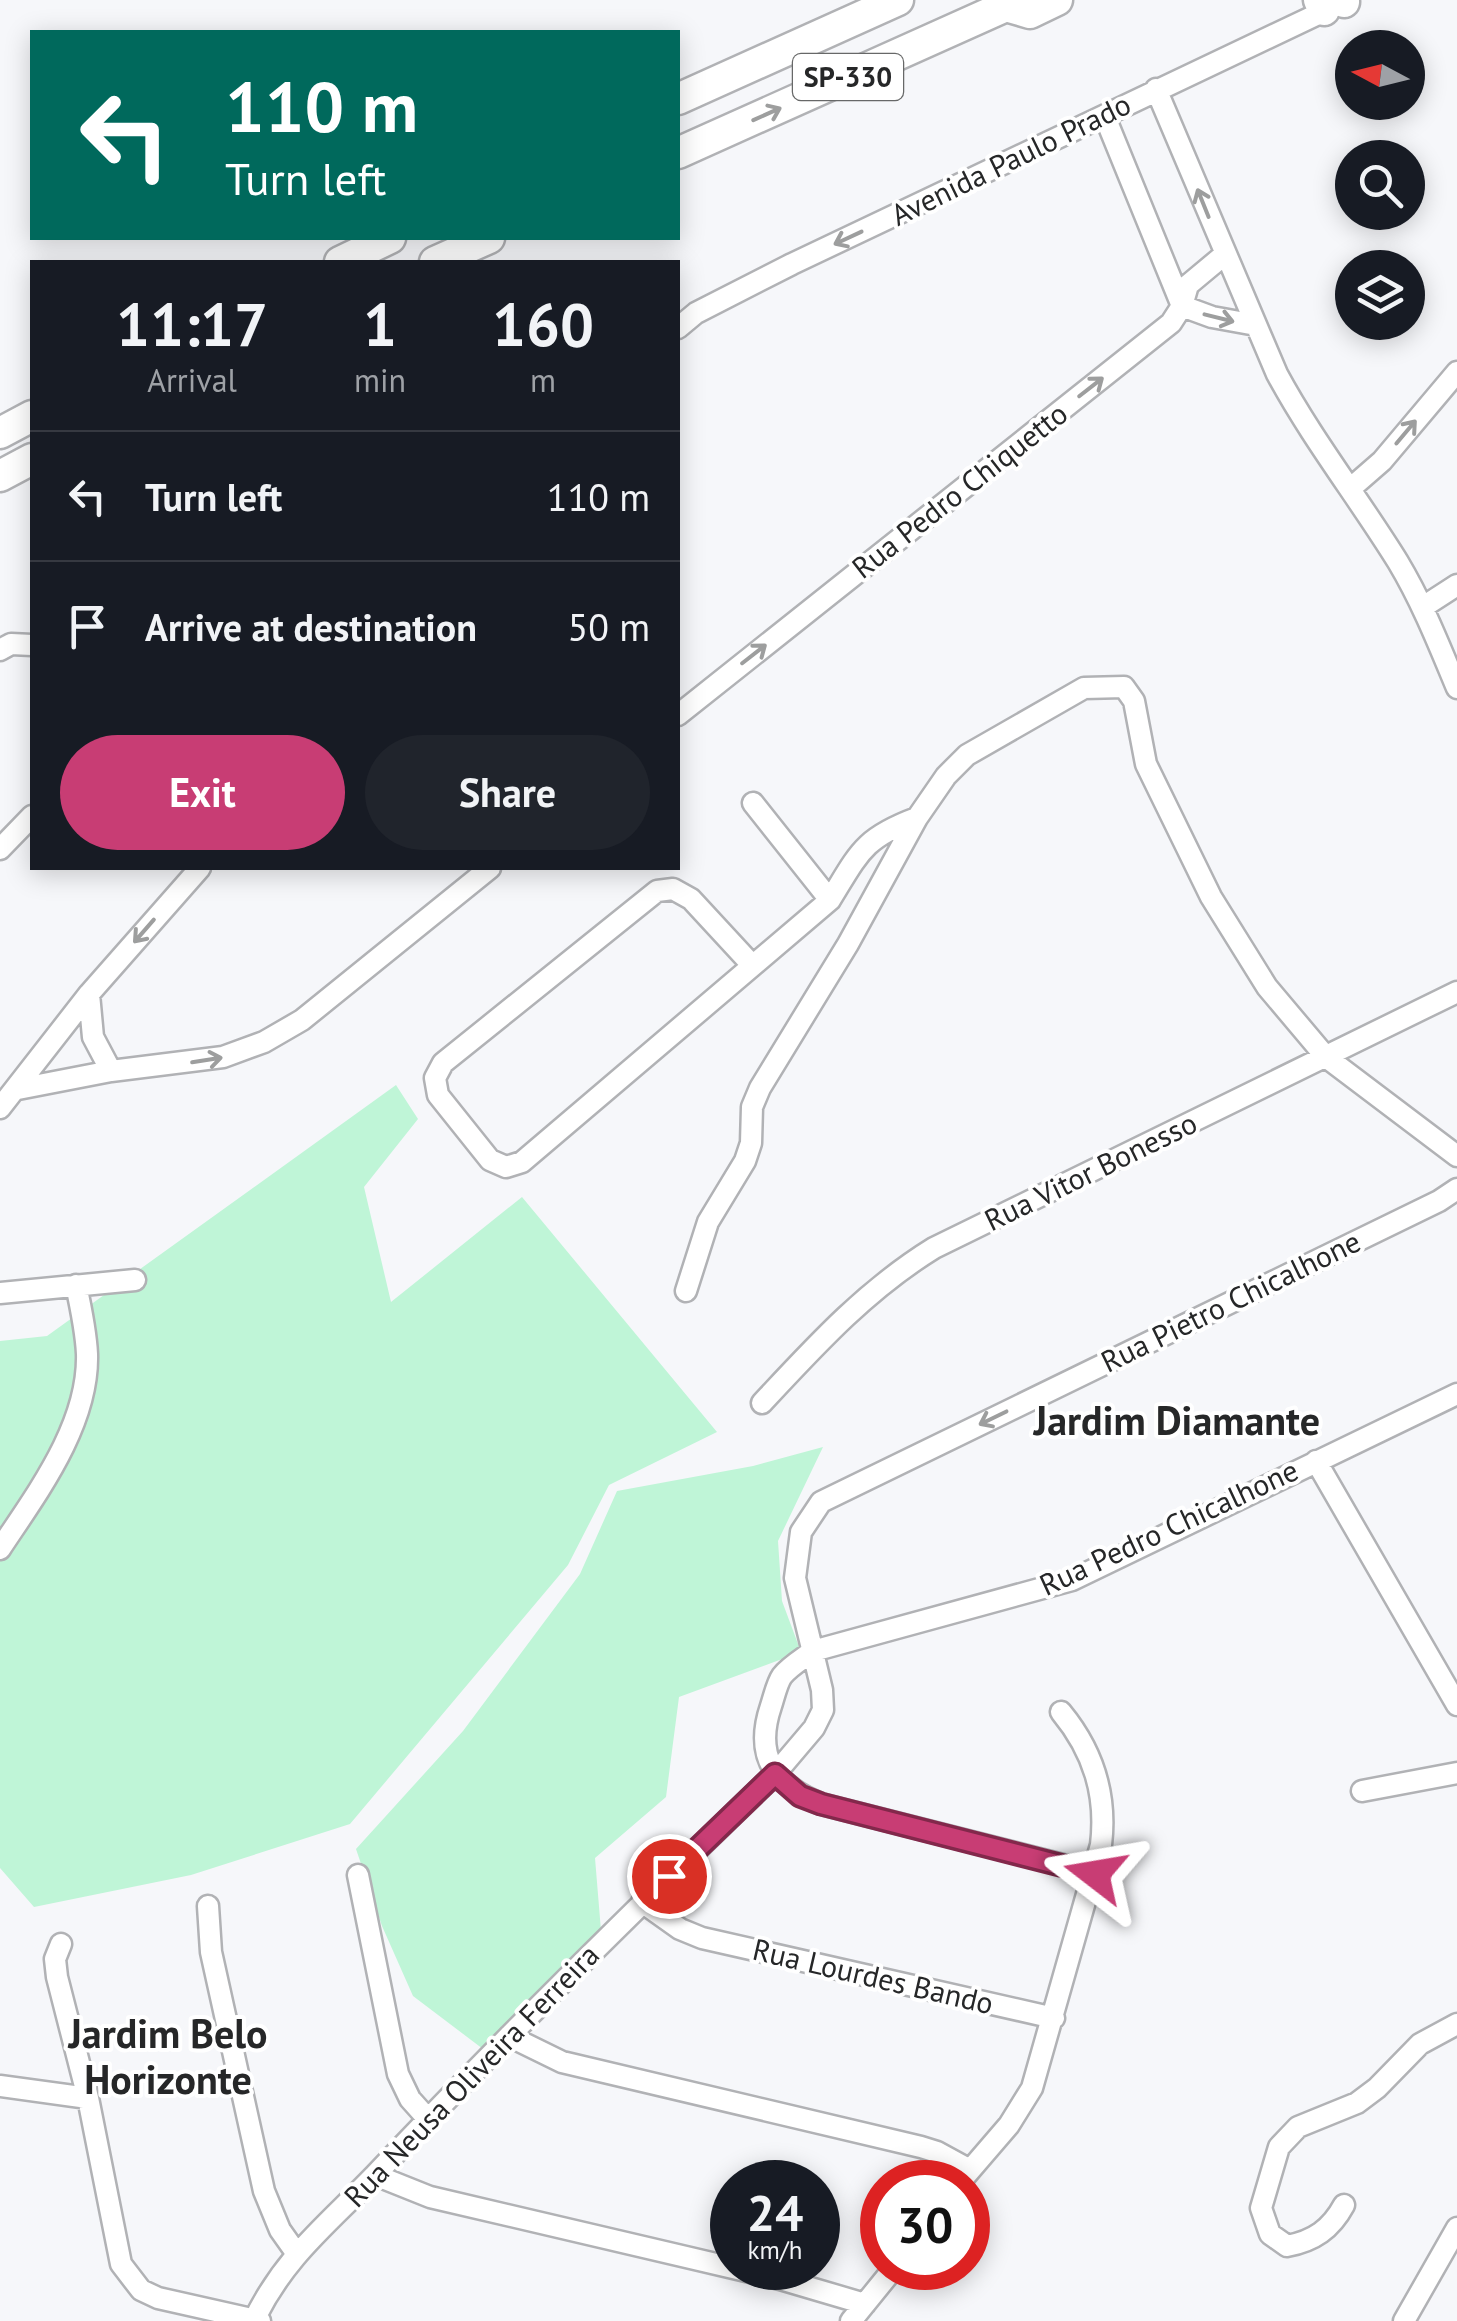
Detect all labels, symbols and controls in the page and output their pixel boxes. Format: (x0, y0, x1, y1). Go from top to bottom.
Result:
north arrow (1335, 30, 1425, 120)
map controls (1335, 30, 1425, 340)
road number: SP-330 (793, 54, 903, 100)
text: 110 m (225, 61, 418, 151)
icon: left (60, 70, 190, 200)
street label: Avenida Paulo Prado (884, 84, 1137, 234)
one-way arrow (751, 104, 782, 122)
button: search (1335, 140, 1425, 230)
text: Turn left (225, 149, 386, 207)
one-way arrow (1193, 188, 1211, 219)
one-way arrow (833, 229, 863, 248)
button: layers (1335, 250, 1425, 340)
text: 11:17 (116, 285, 268, 363)
text: 1 (363, 285, 397, 363)
text: 160 (492, 285, 594, 363)
one-way arrow (1202, 310, 1234, 328)
text: Arrival (147, 359, 237, 401)
text: min (354, 359, 406, 401)
text: m (530, 359, 556, 401)
one-way arrow (1077, 376, 1103, 398)
street label: Rua Pedro Chiquetto (843, 393, 1075, 586)
one-way arrow (1394, 420, 1417, 445)
icon: left (60, 469, 115, 524)
text: Turn left (145, 472, 282, 521)
text: 110 m (547, 472, 650, 521)
icon: arrive (60, 599, 115, 654)
text: Arrive at destination (145, 602, 477, 651)
text: 50 m (568, 602, 650, 651)
one-way arrow (740, 643, 766, 665)
button: Exit (60, 735, 345, 850)
button: Share (365, 735, 650, 850)
one-way arrow (134, 917, 156, 943)
one-way arrow (191, 1050, 223, 1069)
street label: Rua Vitor Bonesso (978, 1102, 1203, 1239)
street label: Rua Pietro Chicalhone (1094, 1221, 1367, 1380)
district label: Jardim Diamante (1033, 1394, 1320, 1446)
one-way arrow (979, 1409, 1009, 1428)
street label: Rua Pedro Chicalhone (1033, 1450, 1304, 1604)
position arrow (1043, 1822, 1147, 1926)
pin (627, 1834, 712, 1919)
icon: arrive (642, 1849, 697, 1904)
street label: Rua Lourdes Bando (749, 1929, 998, 2022)
street label: Rua Neusa Oliveira Ferreira (335, 1935, 607, 2215)
district label: Jardim Belo Horizonte (67, 2007, 268, 2105)
speed limit sign: 30 (860, 2160, 990, 2290)
text: 24 (747, 2180, 803, 2245)
text: km/h (748, 2234, 802, 2266)

